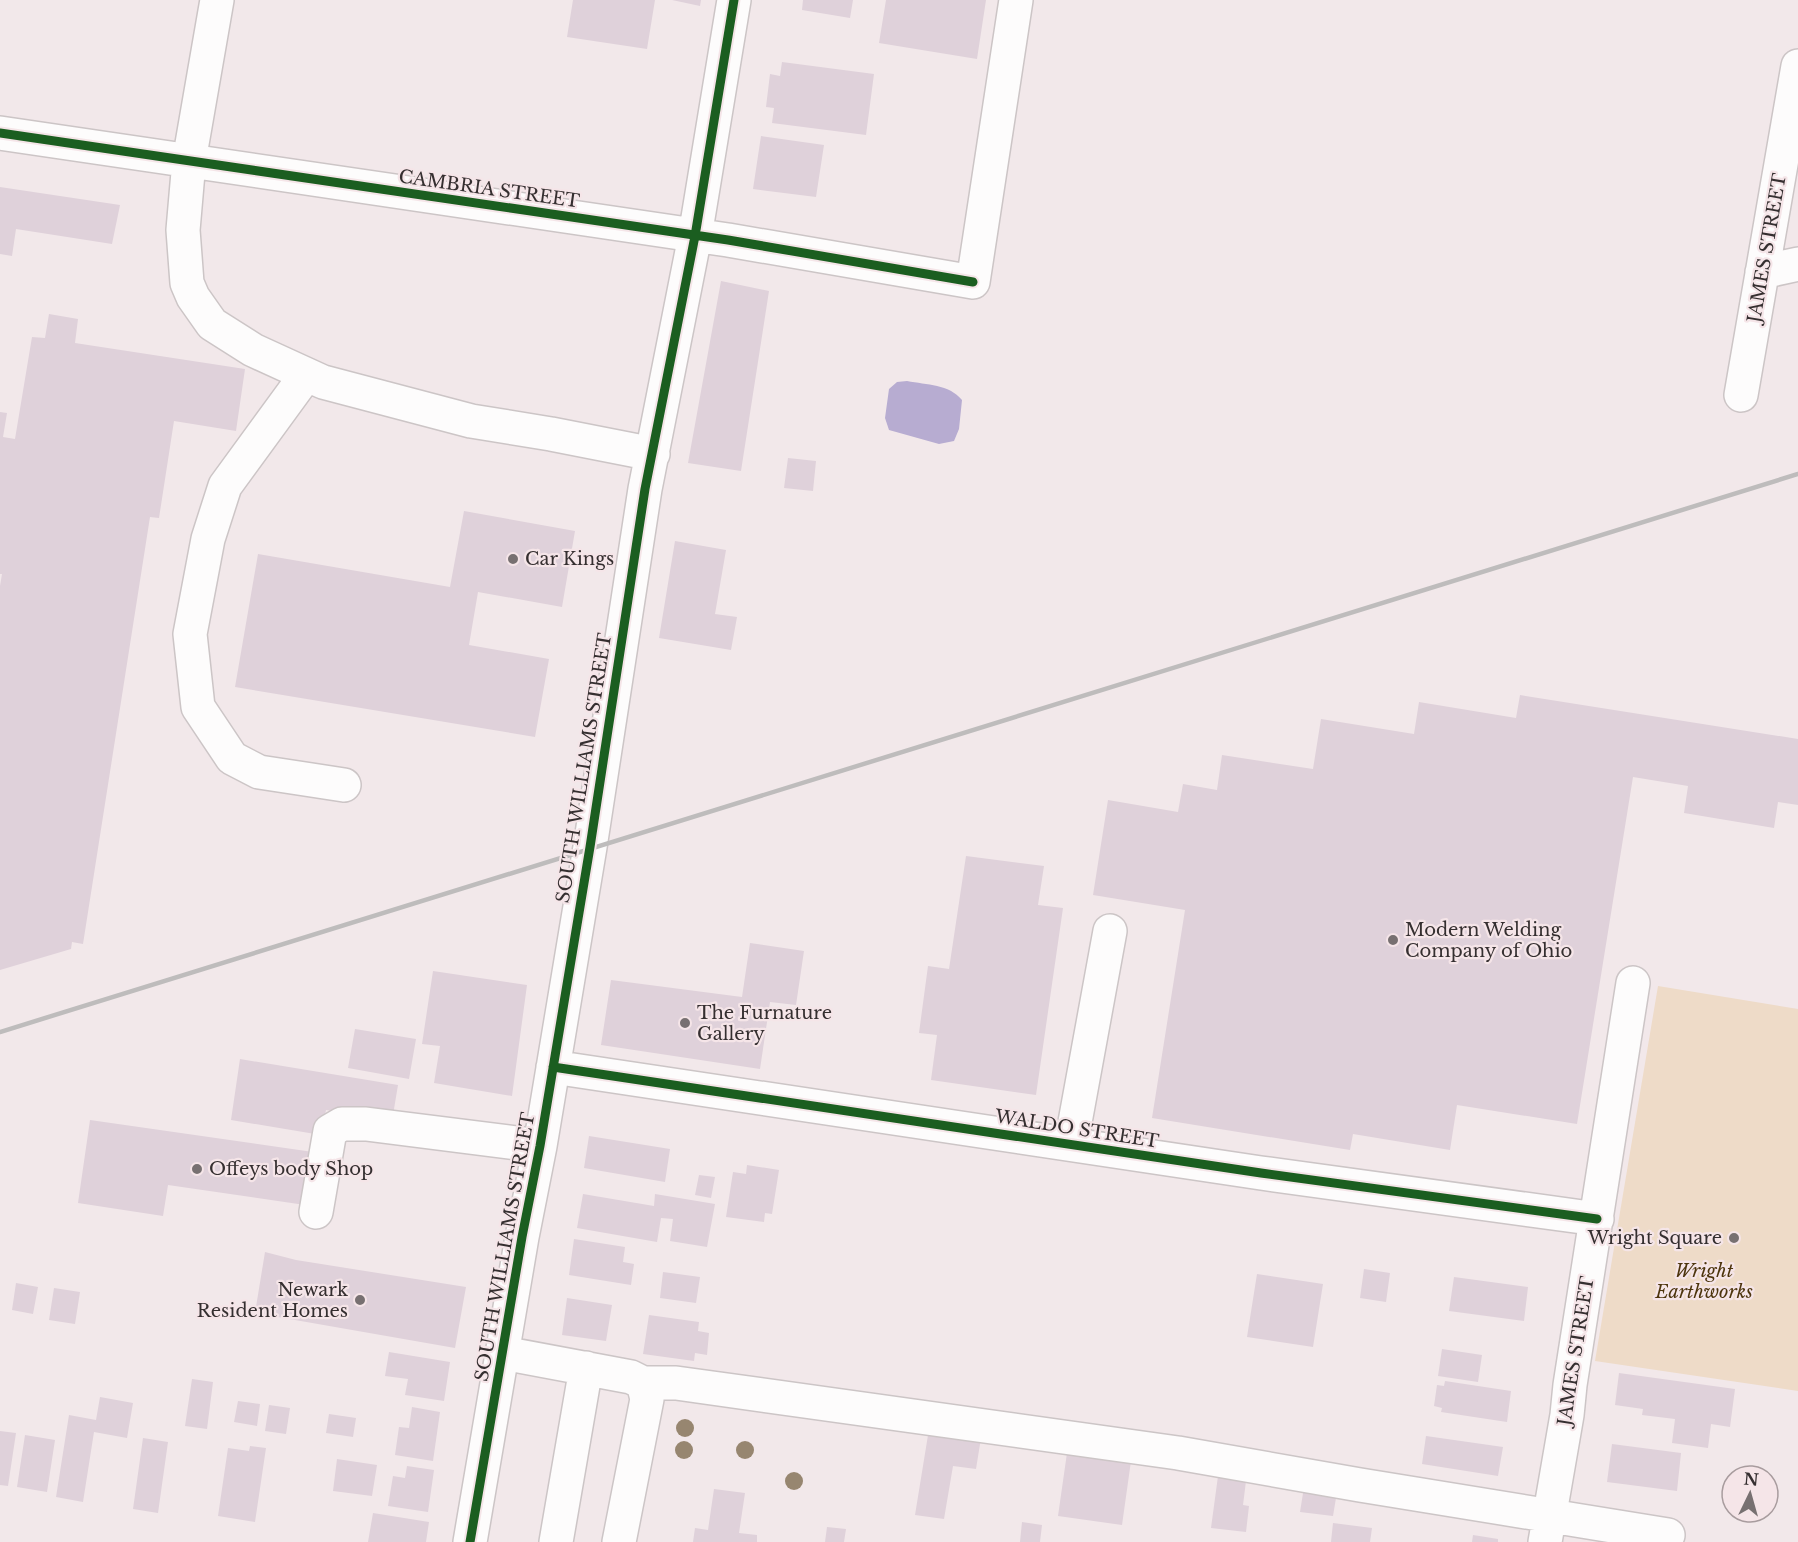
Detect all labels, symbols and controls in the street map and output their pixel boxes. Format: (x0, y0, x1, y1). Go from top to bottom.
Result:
street label: CAMBRIA STREET (397, 165, 581, 213)
street label: JAMES STREET (1743, 171, 1791, 326)
place label: Car Kings (525, 548, 614, 570)
marker: Car Kings (506, 552, 520, 566)
street label: SOUTH WILLIAMS STREET (552, 631, 616, 904)
place label: Modern Welding Company of Ohio (1405, 919, 1572, 962)
marker: Modern Welding Company of Ohio (1386, 933, 1400, 947)
place label: The Furnature Gallery (697, 1002, 832, 1045)
marker: The Furnature Gallery (678, 1016, 692, 1030)
street label: WALDO STREET (992, 1105, 1161, 1153)
street label: SOUTH WILLIAMS STREET (470, 1110, 540, 1383)
place label: Offeys body Shop (209, 1158, 373, 1180)
marker: Offeys body Shop (190, 1162, 204, 1176)
place label: Wright Square (1587, 1227, 1722, 1249)
marker: Wright Square (1727, 1231, 1741, 1245)
park label: Wright Earthworks (1654, 1260, 1753, 1303)
street label: JAMES STREET (1553, 1274, 1599, 1429)
place label: Newark Resident Homes (197, 1279, 348, 1322)
marker: Newark Resident Homes (353, 1293, 367, 1307)
north arrow (1720, 1464, 1780, 1524)
text: N (1743, 1468, 1760, 1490)

